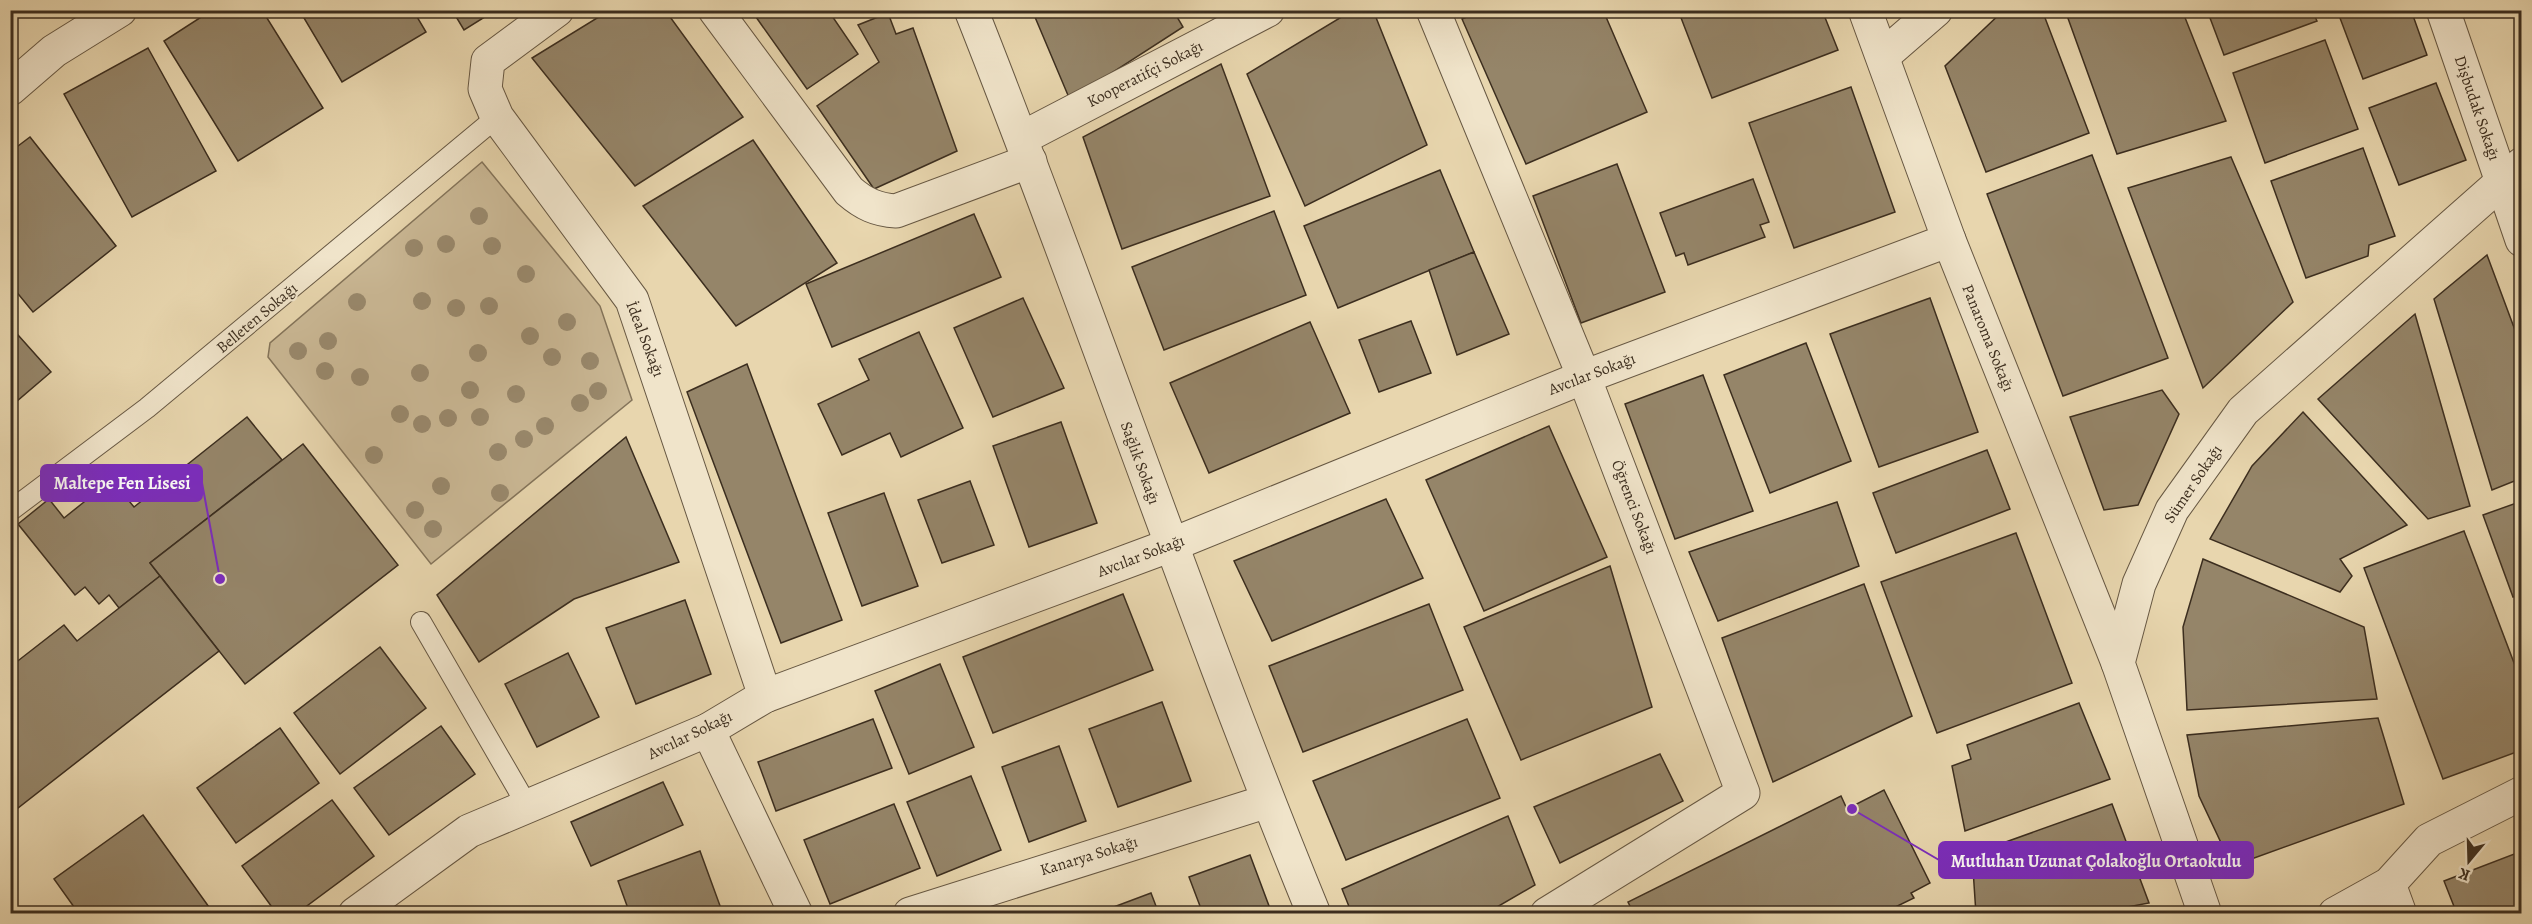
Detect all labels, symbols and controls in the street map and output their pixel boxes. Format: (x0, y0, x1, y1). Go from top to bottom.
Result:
street label: Kooperatifçi Sokağı (1083, 35, 1207, 113)
street label: Dişbudak Sokağı (2449, 52, 2505, 164)
street label: Belleten Sokağı (212, 278, 302, 358)
street label: Panaroma Sokağı (1956, 281, 2020, 395)
street label: İdeal Sokağı (620, 298, 670, 380)
street label: Avcılar Sokağı (1544, 347, 1639, 401)
street label: Sağlık Sokağı (1115, 418, 1165, 508)
street label: Sümer Sokağı (2159, 440, 2227, 528)
street label: Öğrenci Sokağı (1606, 457, 1662, 557)
callout: Maltepe Fen Lisesi (41, 465, 202, 501)
text: Maltepe Fen Lisesi (53, 471, 191, 495)
street label: Avcılar Sokağı (1093, 529, 1188, 583)
street label: Avcılar Sokağı (643, 705, 736, 765)
street label: Kanarya Sokağı (1037, 831, 1141, 881)
north arrow (2439, 831, 2499, 891)
callout: Mutluhan Uzunat Çolakoğlu Ortaokulu (1939, 842, 2253, 878)
text: Mutluhan Uzunat Çolakoğlu Ortaokulu (1951, 849, 2241, 873)
text: K (2455, 862, 2473, 886)

